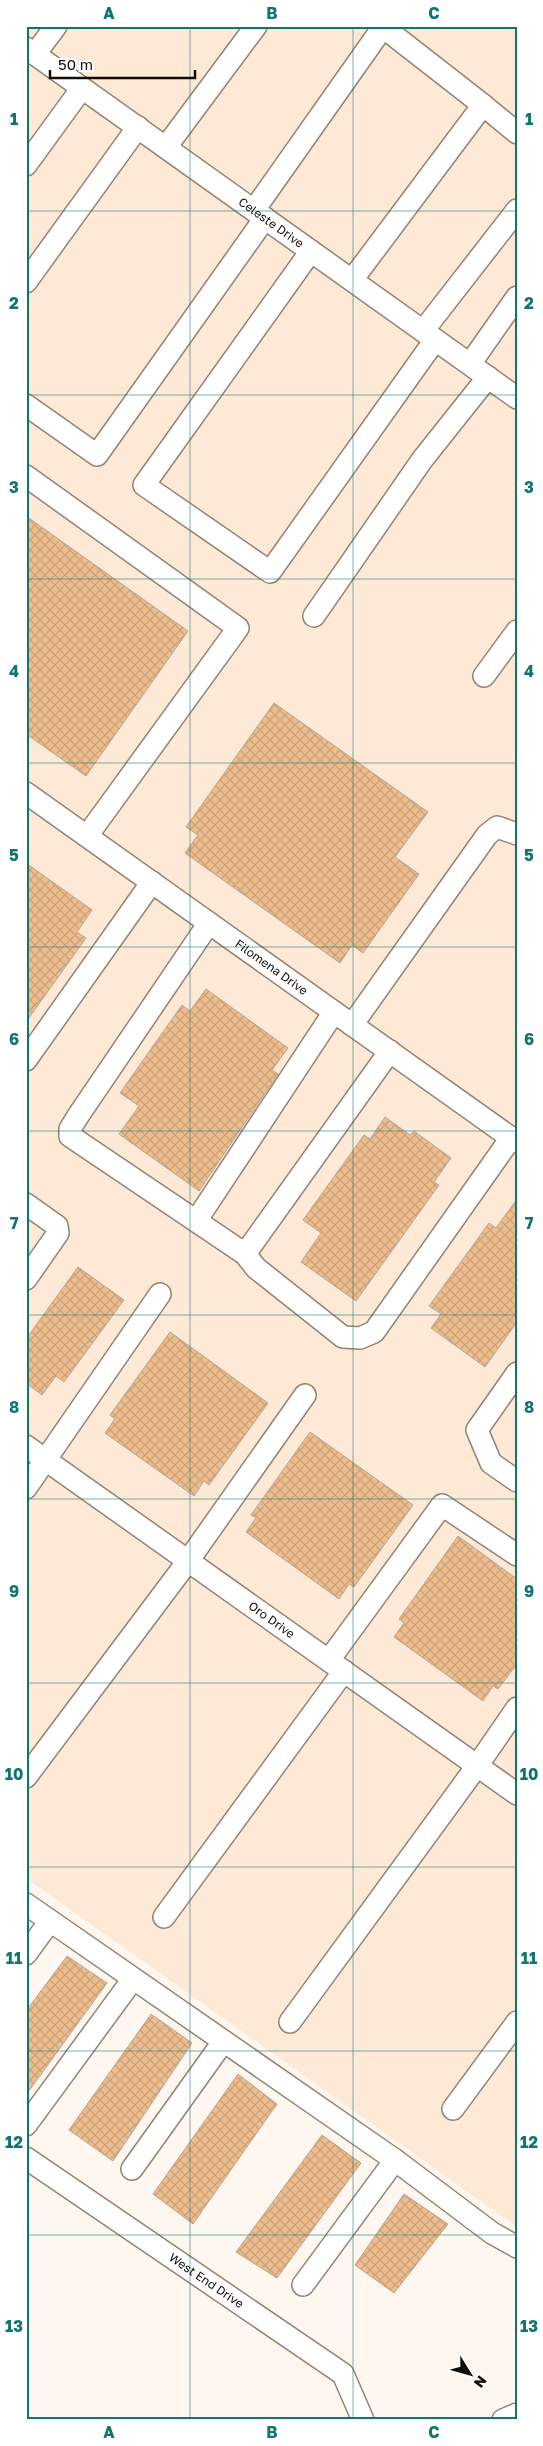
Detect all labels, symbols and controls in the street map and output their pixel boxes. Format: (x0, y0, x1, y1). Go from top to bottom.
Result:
text: A (103, 3, 115, 23)
text: B (266, 3, 278, 23)
text: C (428, 3, 440, 23)
scale bar (50, 48, 195, 80)
text: 50 m (58, 55, 93, 73)
text: 1 (10, 109, 18, 129)
text: 1 (525, 109, 533, 129)
street label: Celeste Drive (236, 194, 307, 251)
text: 2 (9, 293, 19, 313)
text: 2 (524, 293, 534, 313)
text: 3 (9, 477, 19, 497)
text: 3 (524, 477, 534, 497)
text: 4 (9, 661, 19, 681)
text: 4 (524, 661, 534, 681)
text: 5 (9, 845, 19, 865)
text: 5 (524, 845, 534, 865)
street label: Filomena Drive (232, 936, 311, 998)
text: 6 (9, 1029, 19, 1049)
text: 6 (524, 1029, 534, 1049)
text: 7 (10, 1213, 19, 1233)
text: 7 (525, 1213, 534, 1233)
text: 8 (9, 1397, 19, 1417)
text: 8 (524, 1397, 534, 1417)
text: 9 (9, 1581, 19, 1601)
text: 9 (524, 1581, 534, 1601)
street label: Oro Drive (246, 1598, 298, 1641)
text: 10 (5, 1764, 23, 1784)
text: 10 (520, 1764, 538, 1784)
text: 11 (6, 1948, 22, 1968)
text: 11 (521, 1948, 537, 1968)
text: 12 (5, 2132, 23, 2152)
text: 12 (520, 2132, 538, 2152)
street label: West End Drive (166, 2250, 247, 2311)
text: 13 (5, 2316, 23, 2336)
text: 13 (520, 2316, 538, 2336)
north arrow (446, 2348, 496, 2398)
text: N (471, 2373, 491, 2391)
text: A (103, 2422, 115, 2442)
text: B (266, 2422, 278, 2442)
text: C (428, 2422, 440, 2442)

